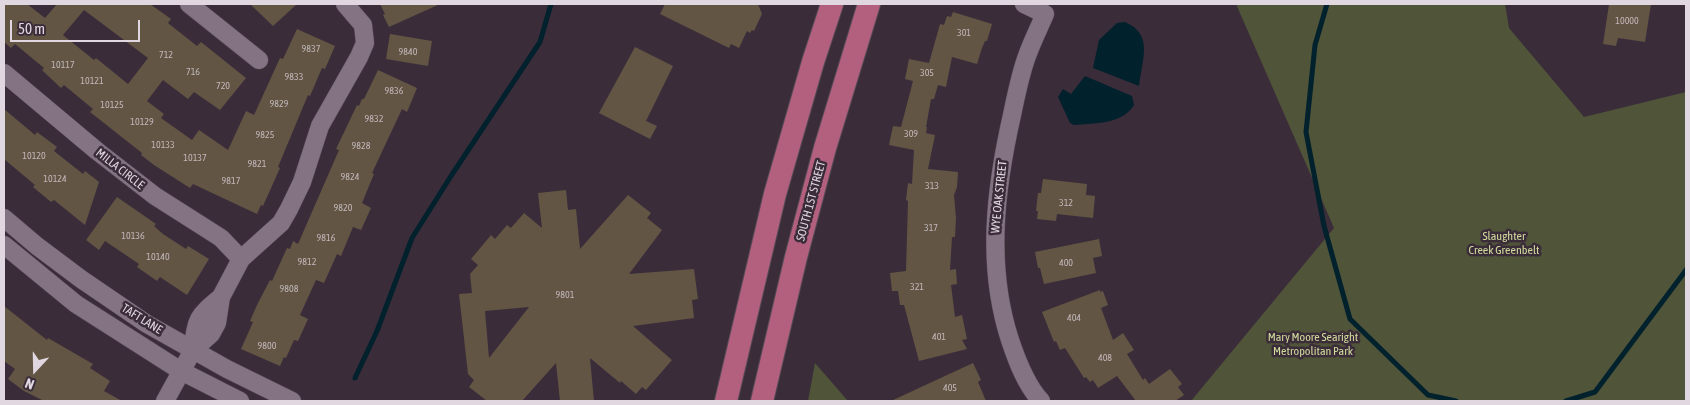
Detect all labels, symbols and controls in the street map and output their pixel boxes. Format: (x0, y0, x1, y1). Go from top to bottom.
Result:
scale bar (12, 10, 142, 42)
house number: 10000 (1615, 15, 1639, 27)
text: 50 m (18, 20, 45, 37)
house number: 301 (957, 27, 971, 39)
house number: 9837 (302, 43, 320, 55)
house number: 9840 (399, 46, 417, 58)
house number: 712 (159, 49, 173, 61)
house number: 10117 (51, 59, 75, 71)
house number: 716 (186, 66, 200, 78)
house number: 305 (920, 67, 934, 79)
house number: 9833 (285, 71, 303, 83)
house number: 10121 (80, 75, 104, 87)
house number: 720 (216, 80, 230, 92)
house number: 9836 (385, 85, 403, 97)
house number: 9829 (270, 98, 288, 110)
house number: 10125 (100, 99, 124, 111)
house number: 9832 (365, 113, 383, 125)
house number: 10129 (130, 116, 154, 128)
house number: 309 (904, 128, 918, 140)
house number: 9825 (256, 129, 274, 141)
house number: 10133 (151, 139, 175, 151)
house number: 9828 (352, 140, 370, 152)
street label: MILLA CIRCLE (93, 146, 147, 192)
house number: 10120 (22, 150, 46, 162)
house number: 10137 (183, 152, 207, 164)
house number: 9821 (248, 158, 266, 170)
street label: SOUTH 1ST STREET (793, 159, 829, 243)
street label: WYE OAK STREET (988, 160, 1010, 234)
house number: 9824 (341, 171, 359, 183)
house number: 10124 (43, 173, 67, 185)
house number: 9817 (222, 175, 240, 187)
house number: 313 (925, 180, 939, 192)
house number: 312 (1059, 197, 1073, 209)
house number: 9820 (334, 202, 352, 214)
house number: 317 (924, 222, 938, 234)
park label: Slaughter Creek Greenbelt (1468, 229, 1540, 257)
house number: 10136 (121, 230, 145, 242)
house number: 9816 (317, 232, 335, 244)
house number: 10140 (146, 251, 170, 263)
house number: 9812 (298, 256, 316, 268)
house number: 400 (1059, 257, 1073, 269)
house number: 321 (910, 281, 924, 293)
house number: 9808 (280, 283, 298, 295)
house number: 9801 (556, 289, 574, 301)
street label: TAFT LANE (119, 301, 165, 337)
house number: 404 (1067, 312, 1081, 324)
park label: Mary Moore Searight Metropolitan Park (1268, 330, 1358, 358)
house number: 401 (932, 331, 946, 343)
house number: 9800 (258, 340, 276, 352)
north arrow (10, 345, 60, 395)
house number: 408 (1098, 352, 1112, 364)
text: N (23, 375, 36, 393)
house number: 405 (943, 382, 957, 394)

